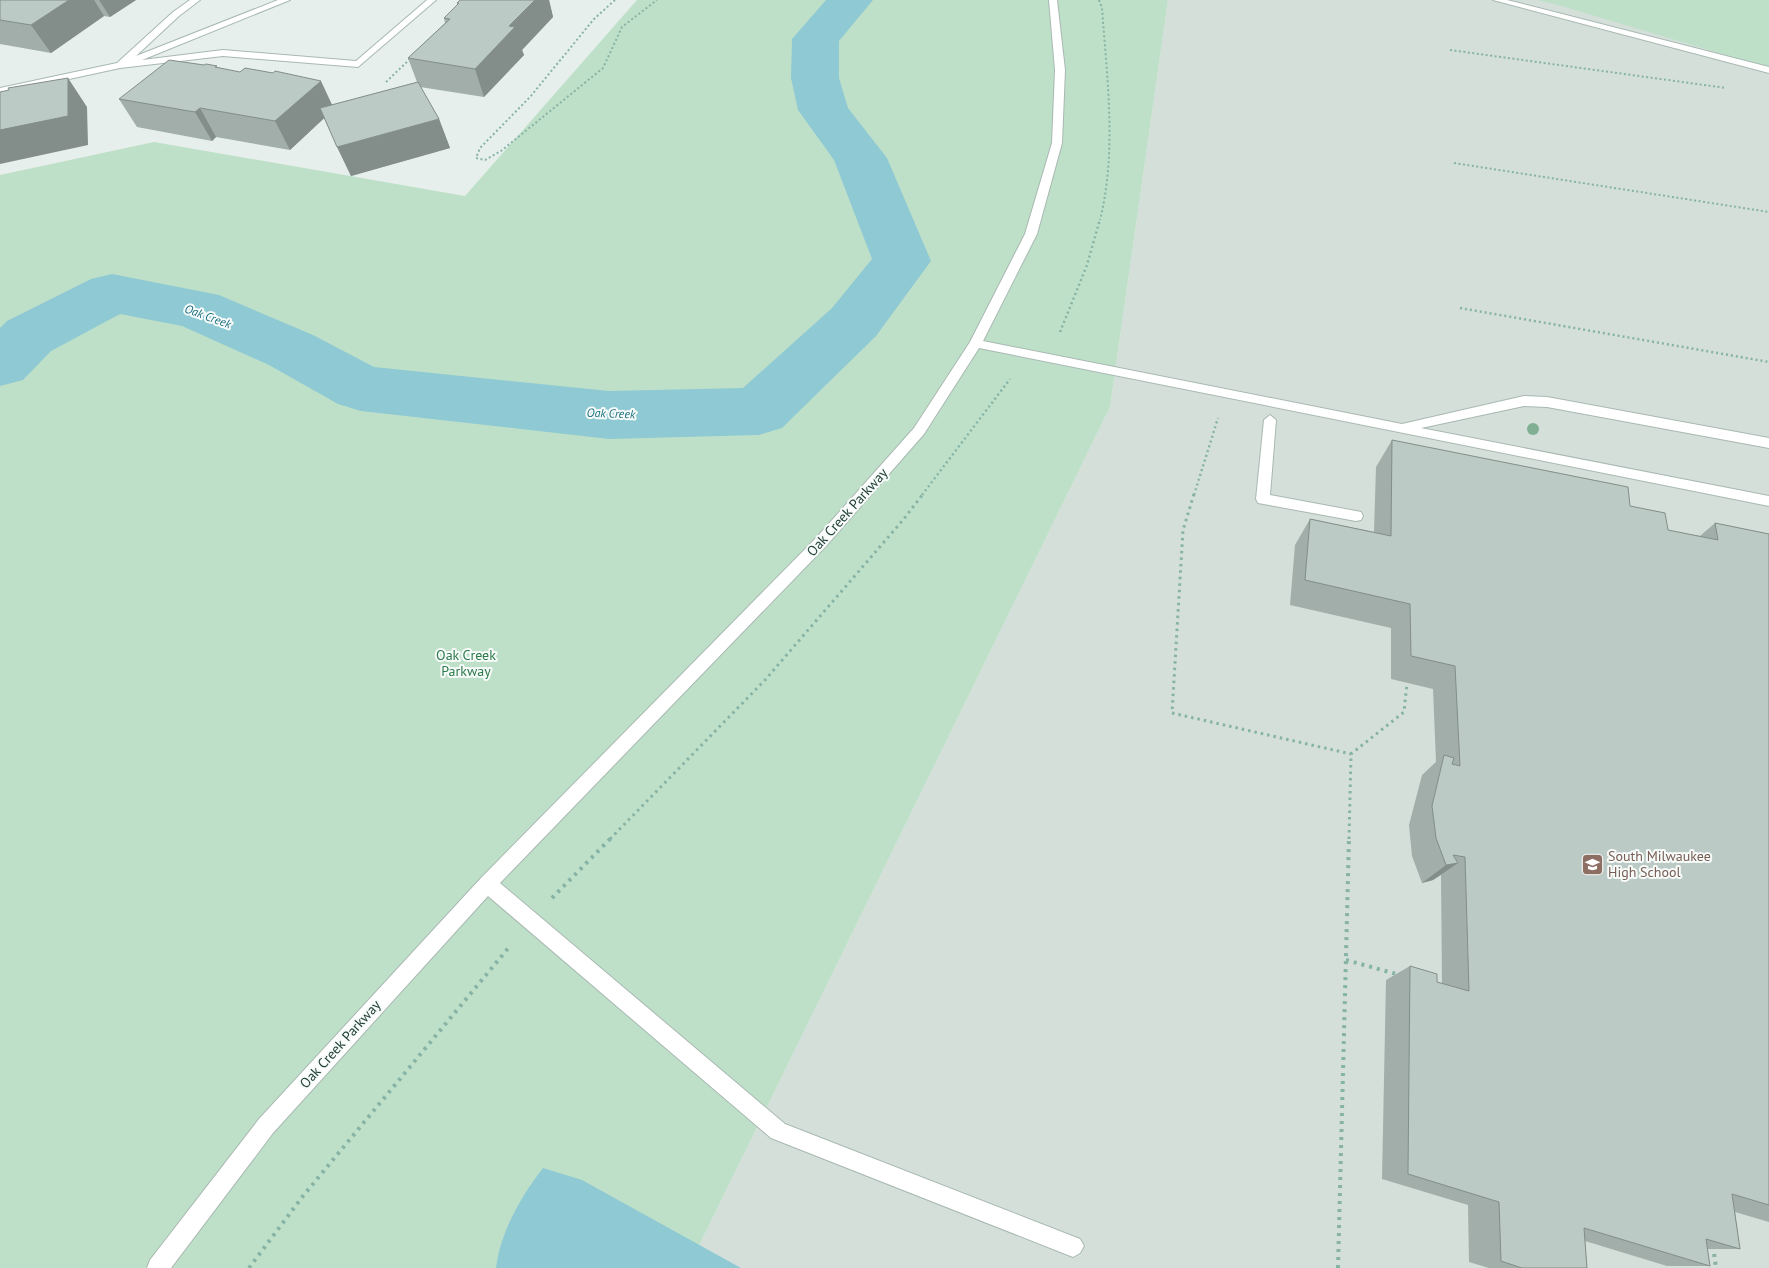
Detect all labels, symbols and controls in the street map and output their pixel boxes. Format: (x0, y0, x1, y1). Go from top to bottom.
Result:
water label: Oak Creek (183, 301, 234, 332)
water label: Oak Creek (586, 405, 636, 421)
street label: Oak Creek Parkway (803, 464, 892, 560)
park label: Oak Creek Parkway (436, 646, 496, 680)
place label: South Milwaukee High School (1608, 847, 1711, 881)
school or university icon: South Milwaukee High School (1580, 852, 1604, 876)
street label: Oak Creek Parkway (296, 996, 385, 1092)

